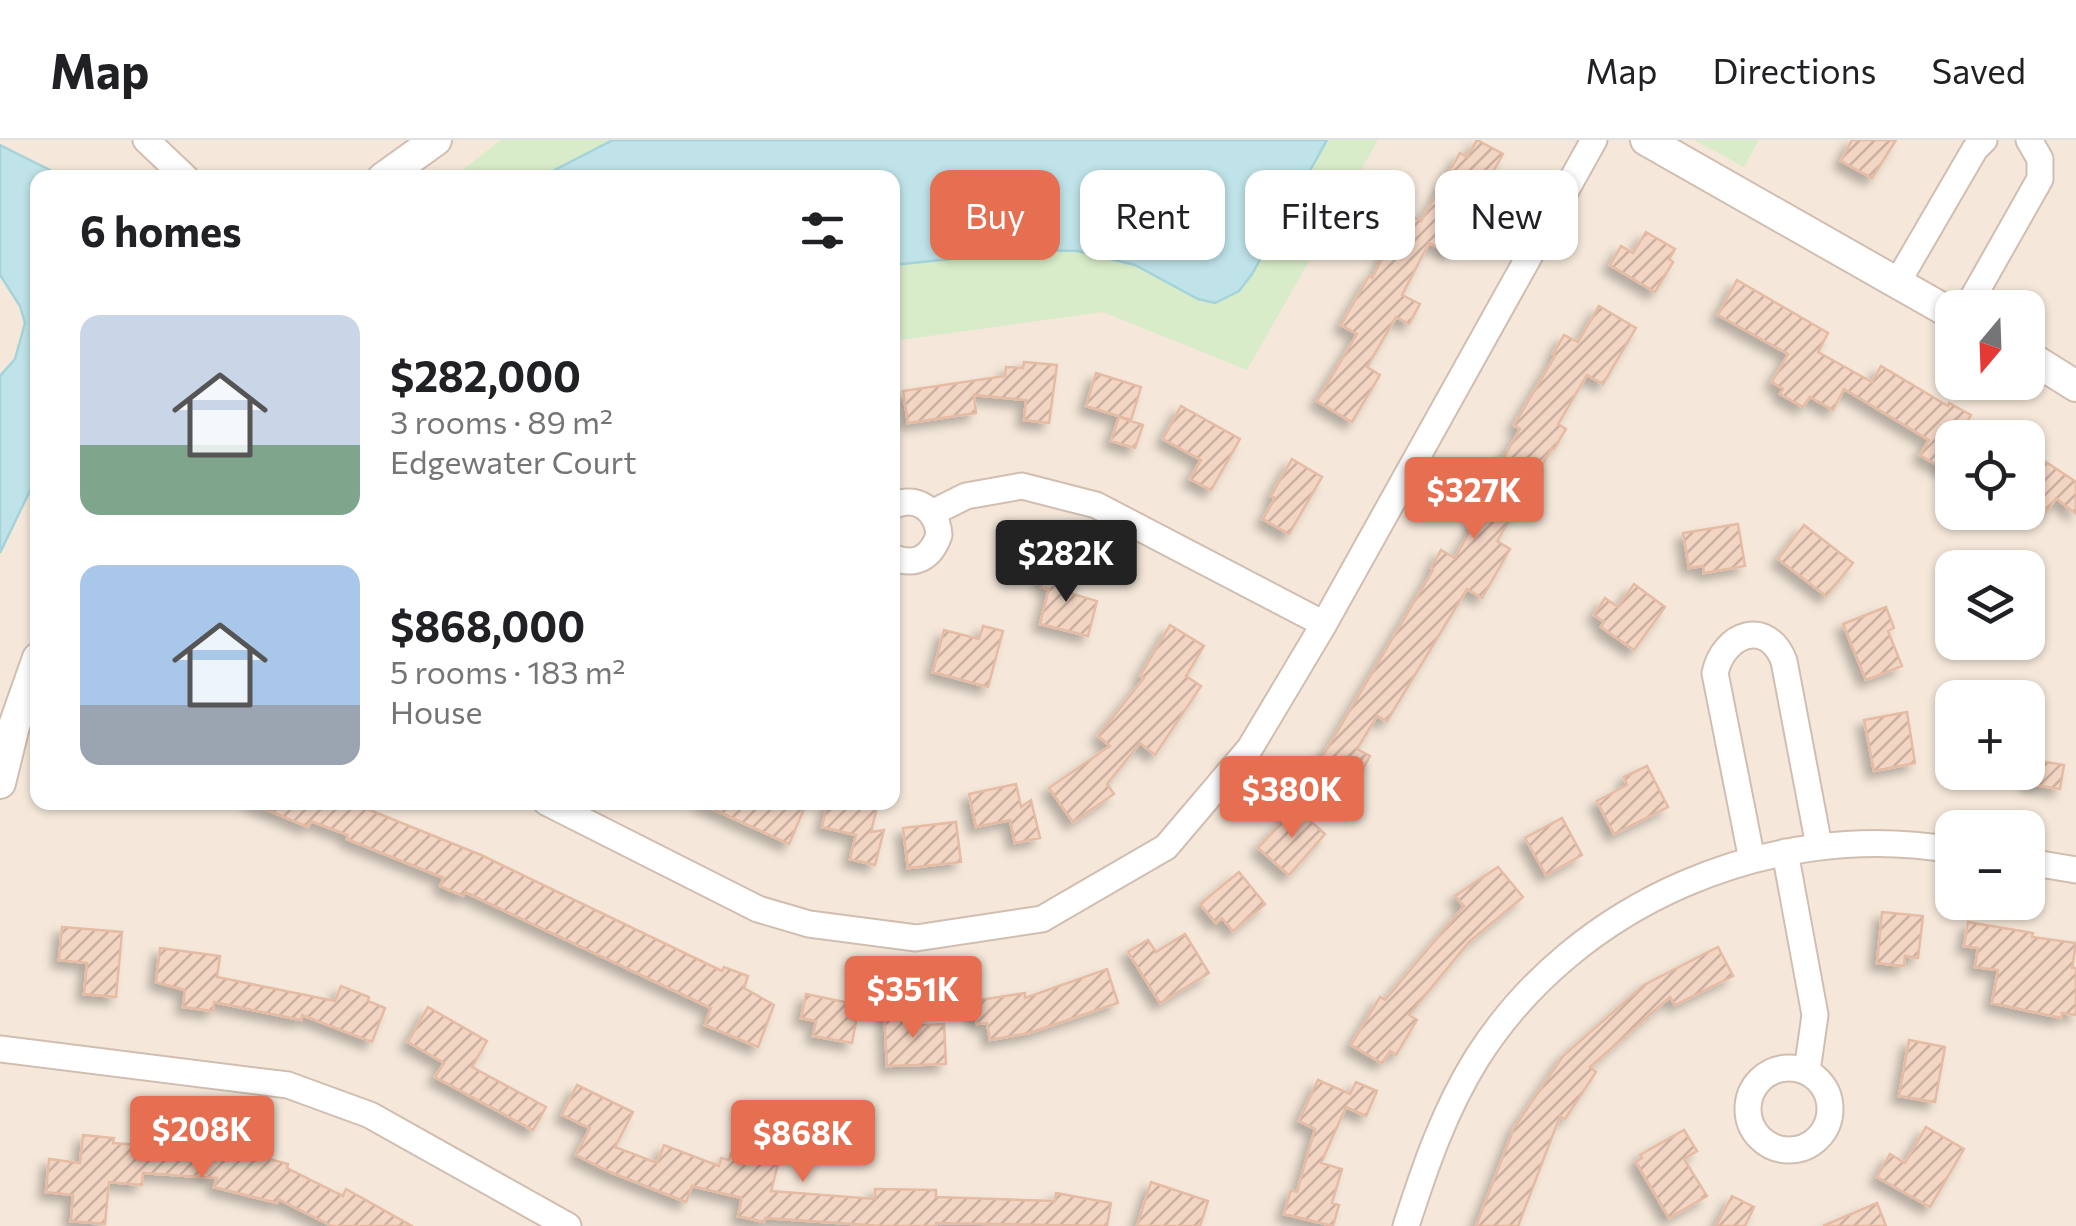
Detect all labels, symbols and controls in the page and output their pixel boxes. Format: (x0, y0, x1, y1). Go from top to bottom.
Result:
text: Map (50, 40, 149, 99)
text: Map (1585, 48, 1657, 91)
text: Directions (1712, 48, 1877, 91)
text: Saved (1932, 48, 2026, 91)
chip: Buy (930, 170, 1060, 260)
chip: Rent (1080, 170, 1225, 260)
chip: Filters (1245, 170, 1415, 260)
chip: New (1435, 170, 1578, 260)
icon: filters (795, 203, 850, 258)
text: 6 homes (80, 204, 242, 256)
north arrow (1935, 290, 2045, 400)
map controls (1935, 290, 2045, 920)
text: $282,000 (390, 349, 581, 401)
icon: home (160, 355, 280, 475)
text: 3 rooms · 89 m² (390, 401, 613, 441)
button: locate (1935, 420, 2045, 530)
text: Edgewater Court (390, 441, 637, 481)
pin: $327K (1404, 457, 1544, 542)
text: $327K (1427, 469, 1521, 509)
pin: $282K (996, 520, 1136, 605)
text: $282K (1018, 532, 1114, 572)
button: layers (1935, 550, 2045, 660)
text: $868,000 (390, 599, 585, 651)
icon: home (160, 605, 280, 725)
text: 5 rooms · 183 m² (390, 651, 625, 691)
button: + (1935, 680, 2045, 790)
text: House (390, 691, 482, 731)
pin: $380K (1222, 756, 1362, 841)
text: $380K (1242, 768, 1342, 808)
button: − (1935, 810, 2045, 920)
pin: $351K (843, 956, 983, 1041)
text: $351K (867, 968, 959, 1008)
pin: $208K (132, 1096, 272, 1181)
pin: $868K (733, 1100, 873, 1185)
text: $208K (152, 1108, 252, 1148)
text: $868K (753, 1112, 853, 1152)

